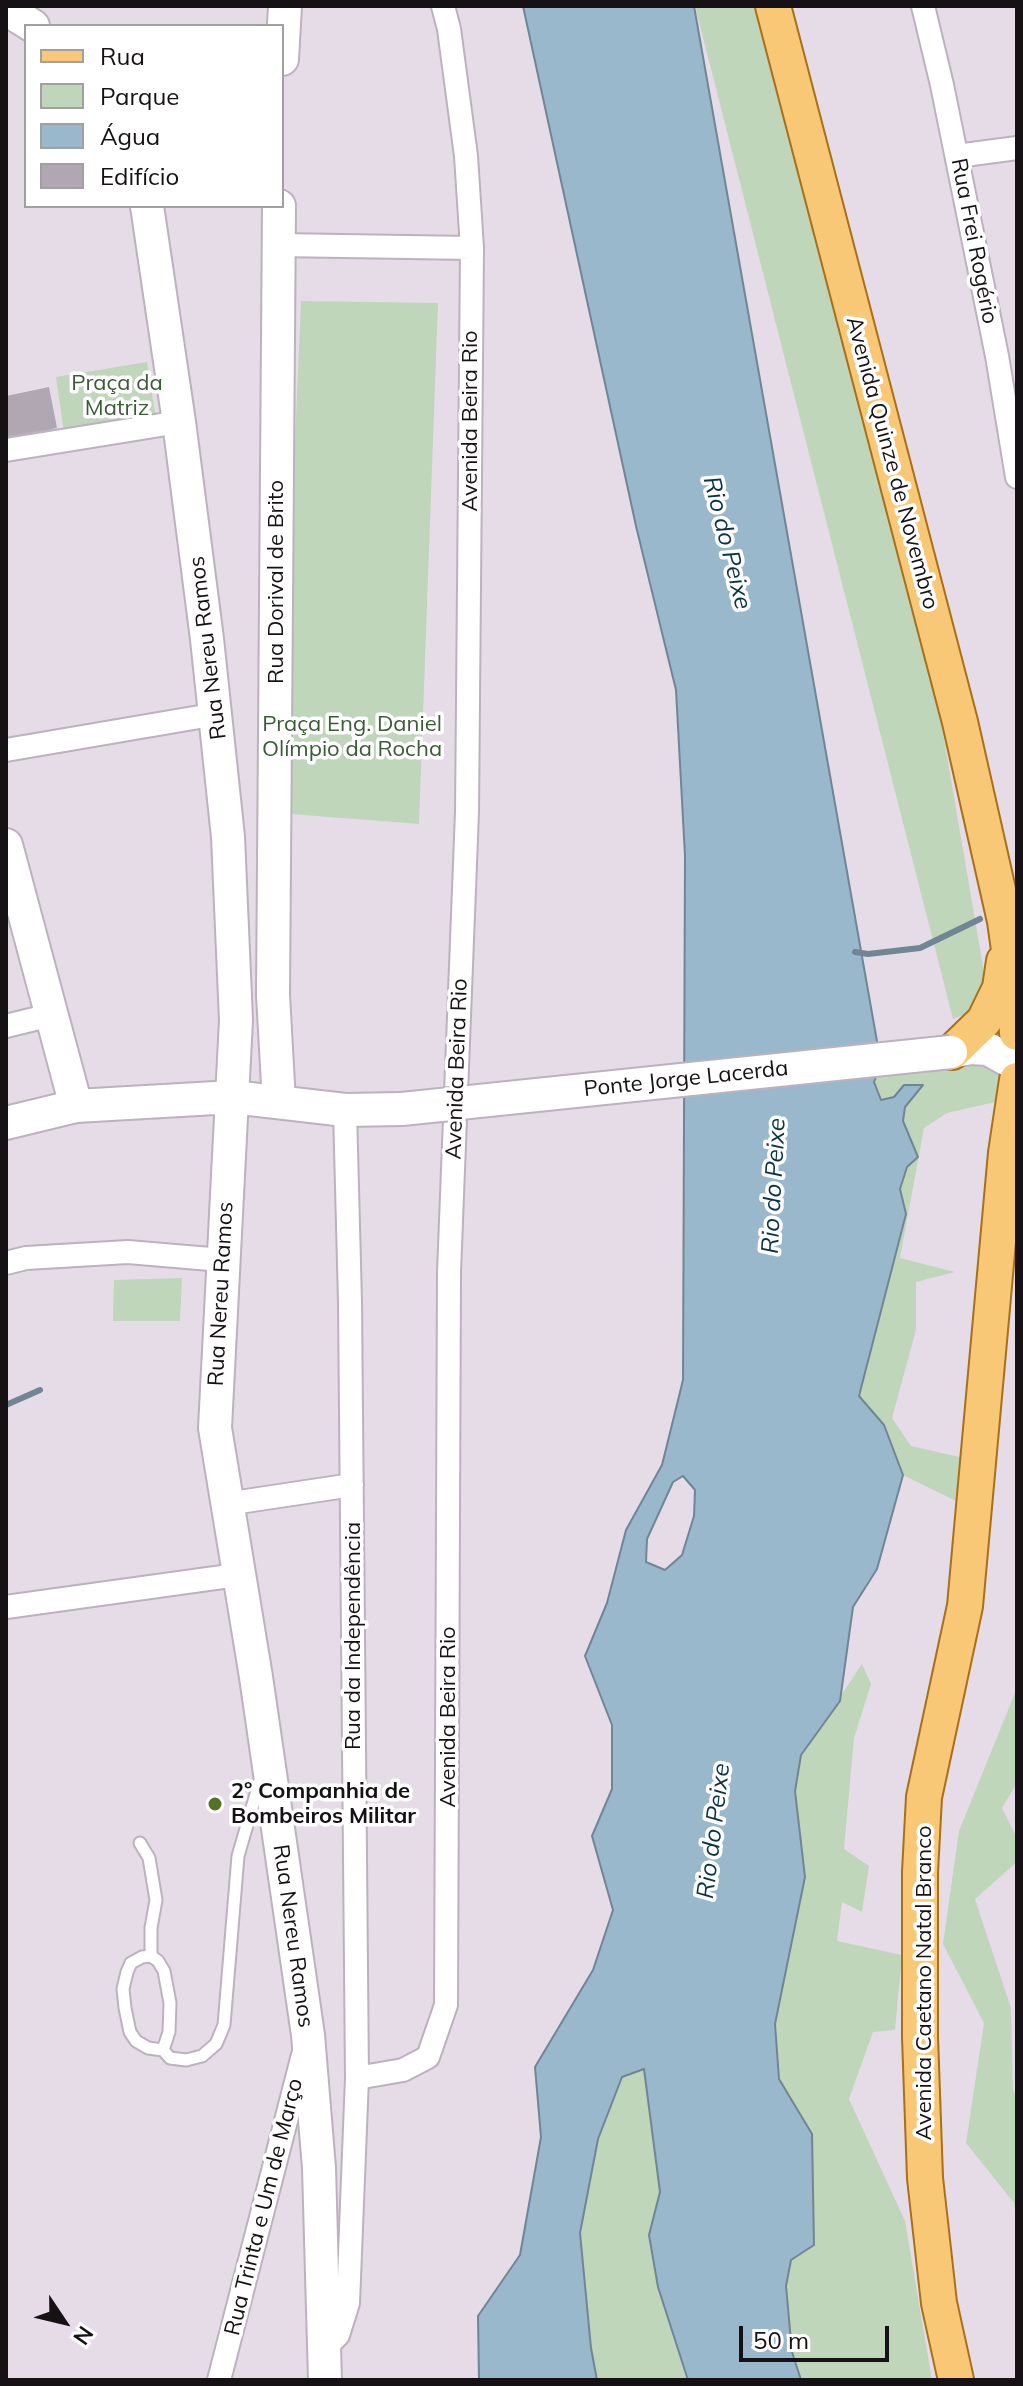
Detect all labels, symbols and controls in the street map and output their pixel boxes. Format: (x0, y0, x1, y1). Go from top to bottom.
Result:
legend (24, 24, 284, 208)
text: Rua (100, 41, 145, 71)
text: Parque (100, 81, 179, 111)
text: Água (100, 121, 160, 151)
street label: Rua Frei Rogério (945, 156, 1003, 326)
text: Edifício (100, 161, 179, 191)
street label: Avenida Quinze de Novembro (840, 314, 944, 612)
street label: Avenida Beira Rio (457, 330, 483, 512)
park label: Praça da Matriz (71, 370, 163, 422)
water label: Rio do Peixe (697, 473, 757, 613)
street label: Rua Dorival de Brito (263, 480, 289, 684)
street label: Rua Nereu Ramos (184, 555, 232, 741)
park label: Praça Eng. Daniel Olímpio da Rocha (262, 711, 442, 762)
street label: Avenida Beira Rio (441, 978, 473, 1160)
street label: Ponte Jorge Lacerda (583, 1055, 789, 1103)
water label: Rio do Peixe (756, 1117, 792, 1255)
street label: Rua Nereu Ramos (203, 1201, 239, 1387)
street label: Rua da Independência (340, 1522, 366, 1750)
street label: Avenida Beira Rio (435, 1626, 461, 1808)
water label: Rio do Peixe (691, 1762, 737, 1900)
place label: 2º Companhia de Bombeiros Militar (231, 1778, 416, 1830)
marker: 2º Companhia de Bombeiros Militar (206, 1795, 224, 1813)
street label: Avenida Caetano Natal Branco (911, 1826, 937, 2140)
street label: Rua Nereu Ramos (267, 1843, 319, 2029)
street label: Rua Trinta e Um de Março (219, 2076, 309, 2338)
north arrow (24, 2282, 104, 2362)
scale bar (743, 2310, 893, 2360)
text: N (67, 2321, 100, 2351)
text: 50 m (753, 2325, 809, 2355)

